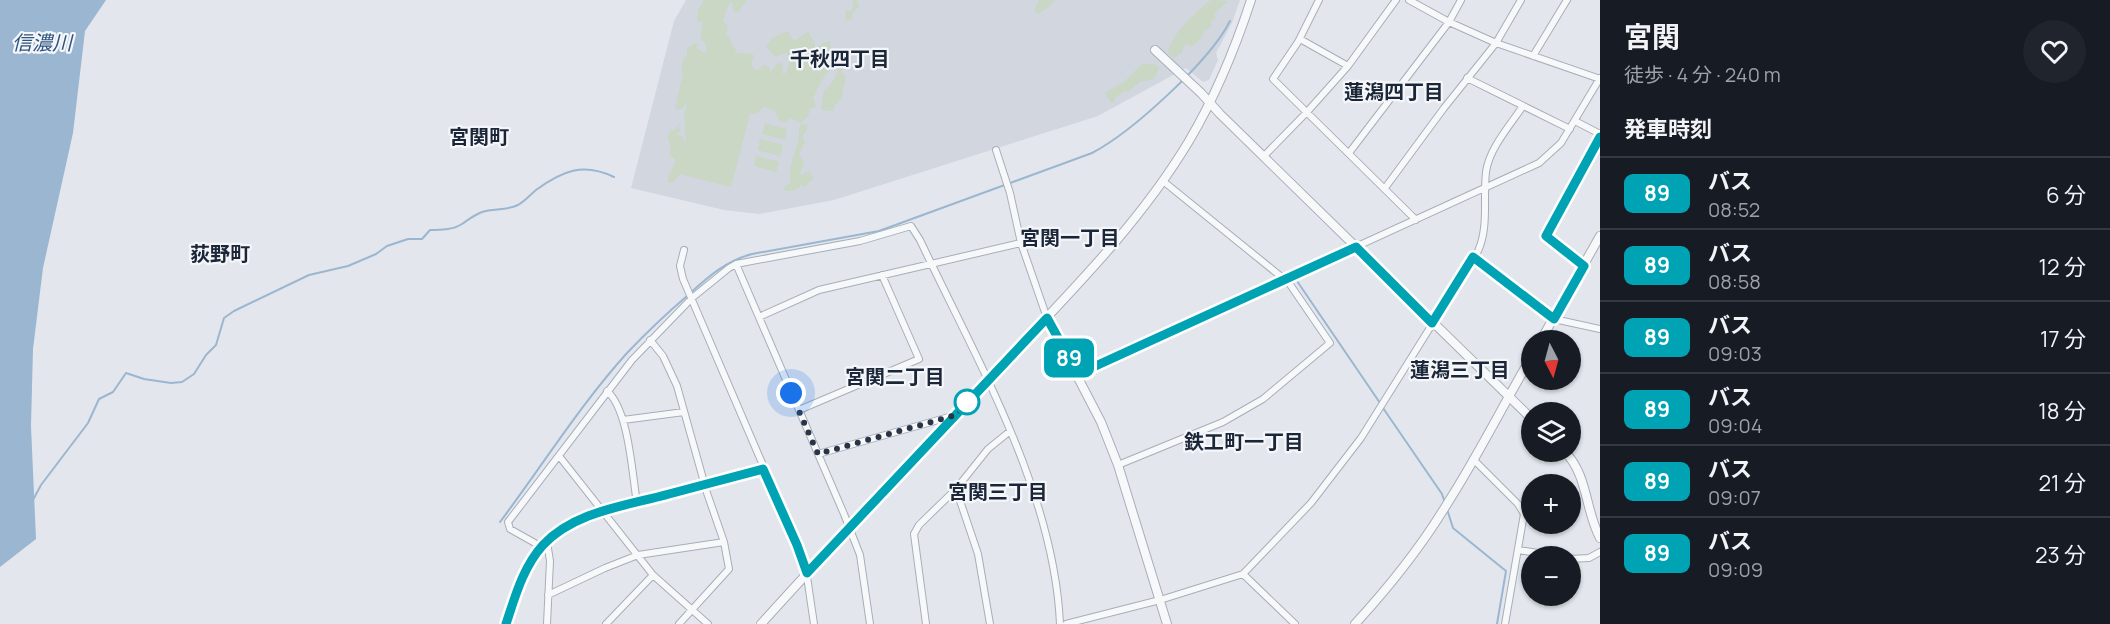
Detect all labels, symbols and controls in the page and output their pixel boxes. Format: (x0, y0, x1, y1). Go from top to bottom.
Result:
text: 宮関 (1624, 17, 1680, 55)
button: heart (2023, 20, 2086, 83)
water label: 信濃川 (12, 29, 74, 56)
district label: 千秋四丁目 (790, 45, 890, 72)
text: 徒歩 · 4 分 · 240 m (1624, 61, 1781, 88)
district label: 蓮潟四丁目 (1344, 78, 1444, 105)
text: 発車時刻 (1624, 114, 1712, 144)
district label: 宮関町 (449, 123, 509, 150)
text: バス (1708, 166, 1752, 196)
text: 89 (1644, 179, 1670, 207)
text: 6 分 (2046, 180, 2086, 210)
text: 08:52 (1708, 196, 1760, 223)
district label: 宮関一丁目 (1020, 224, 1120, 251)
text: バス (1708, 238, 1752, 268)
district label: 荻野町 (190, 240, 250, 267)
text: 89 (1644, 251, 1670, 279)
text: 12 分 (2038, 252, 2086, 282)
text: 08:58 (1708, 268, 1761, 295)
text: バス (1708, 310, 1752, 340)
text: 89 (1644, 323, 1670, 351)
text: 17 分 (2040, 324, 2086, 354)
north arrow (1521, 330, 1581, 390)
map controls (1521, 330, 1581, 606)
line badge: 89 (1042, 338, 1096, 378)
text: 09:03 (1708, 340, 1762, 367)
text: 89 (1056, 344, 1082, 372)
district label: 蓮潟三丁目 (1410, 356, 1510, 383)
district label: 宮関二丁目 (845, 363, 945, 390)
your location (776, 378, 806, 408)
text: バス (1708, 382, 1752, 412)
unlabelled marker (954, 389, 980, 415)
text: 89 (1644, 395, 1670, 423)
text: 18 分 (2038, 396, 2086, 426)
button: layers (1521, 402, 1581, 462)
text: 09:04 (1708, 412, 1763, 439)
district label: 鉄工町一丁目 (1184, 428, 1304, 455)
text: バス (1708, 454, 1752, 484)
text: 89 (1644, 467, 1670, 495)
text: 21 分 (2038, 468, 2086, 498)
button: + (1521, 474, 1581, 534)
district label: 宮関三丁目 (948, 478, 1048, 505)
text: 09:07 (1708, 484, 1761, 511)
text: バス (1708, 526, 1752, 556)
text: 89 (1644, 539, 1670, 567)
text: 23 分 (2035, 540, 2086, 570)
button: − (1521, 546, 1581, 606)
text: 09:09 (1708, 556, 1763, 583)

